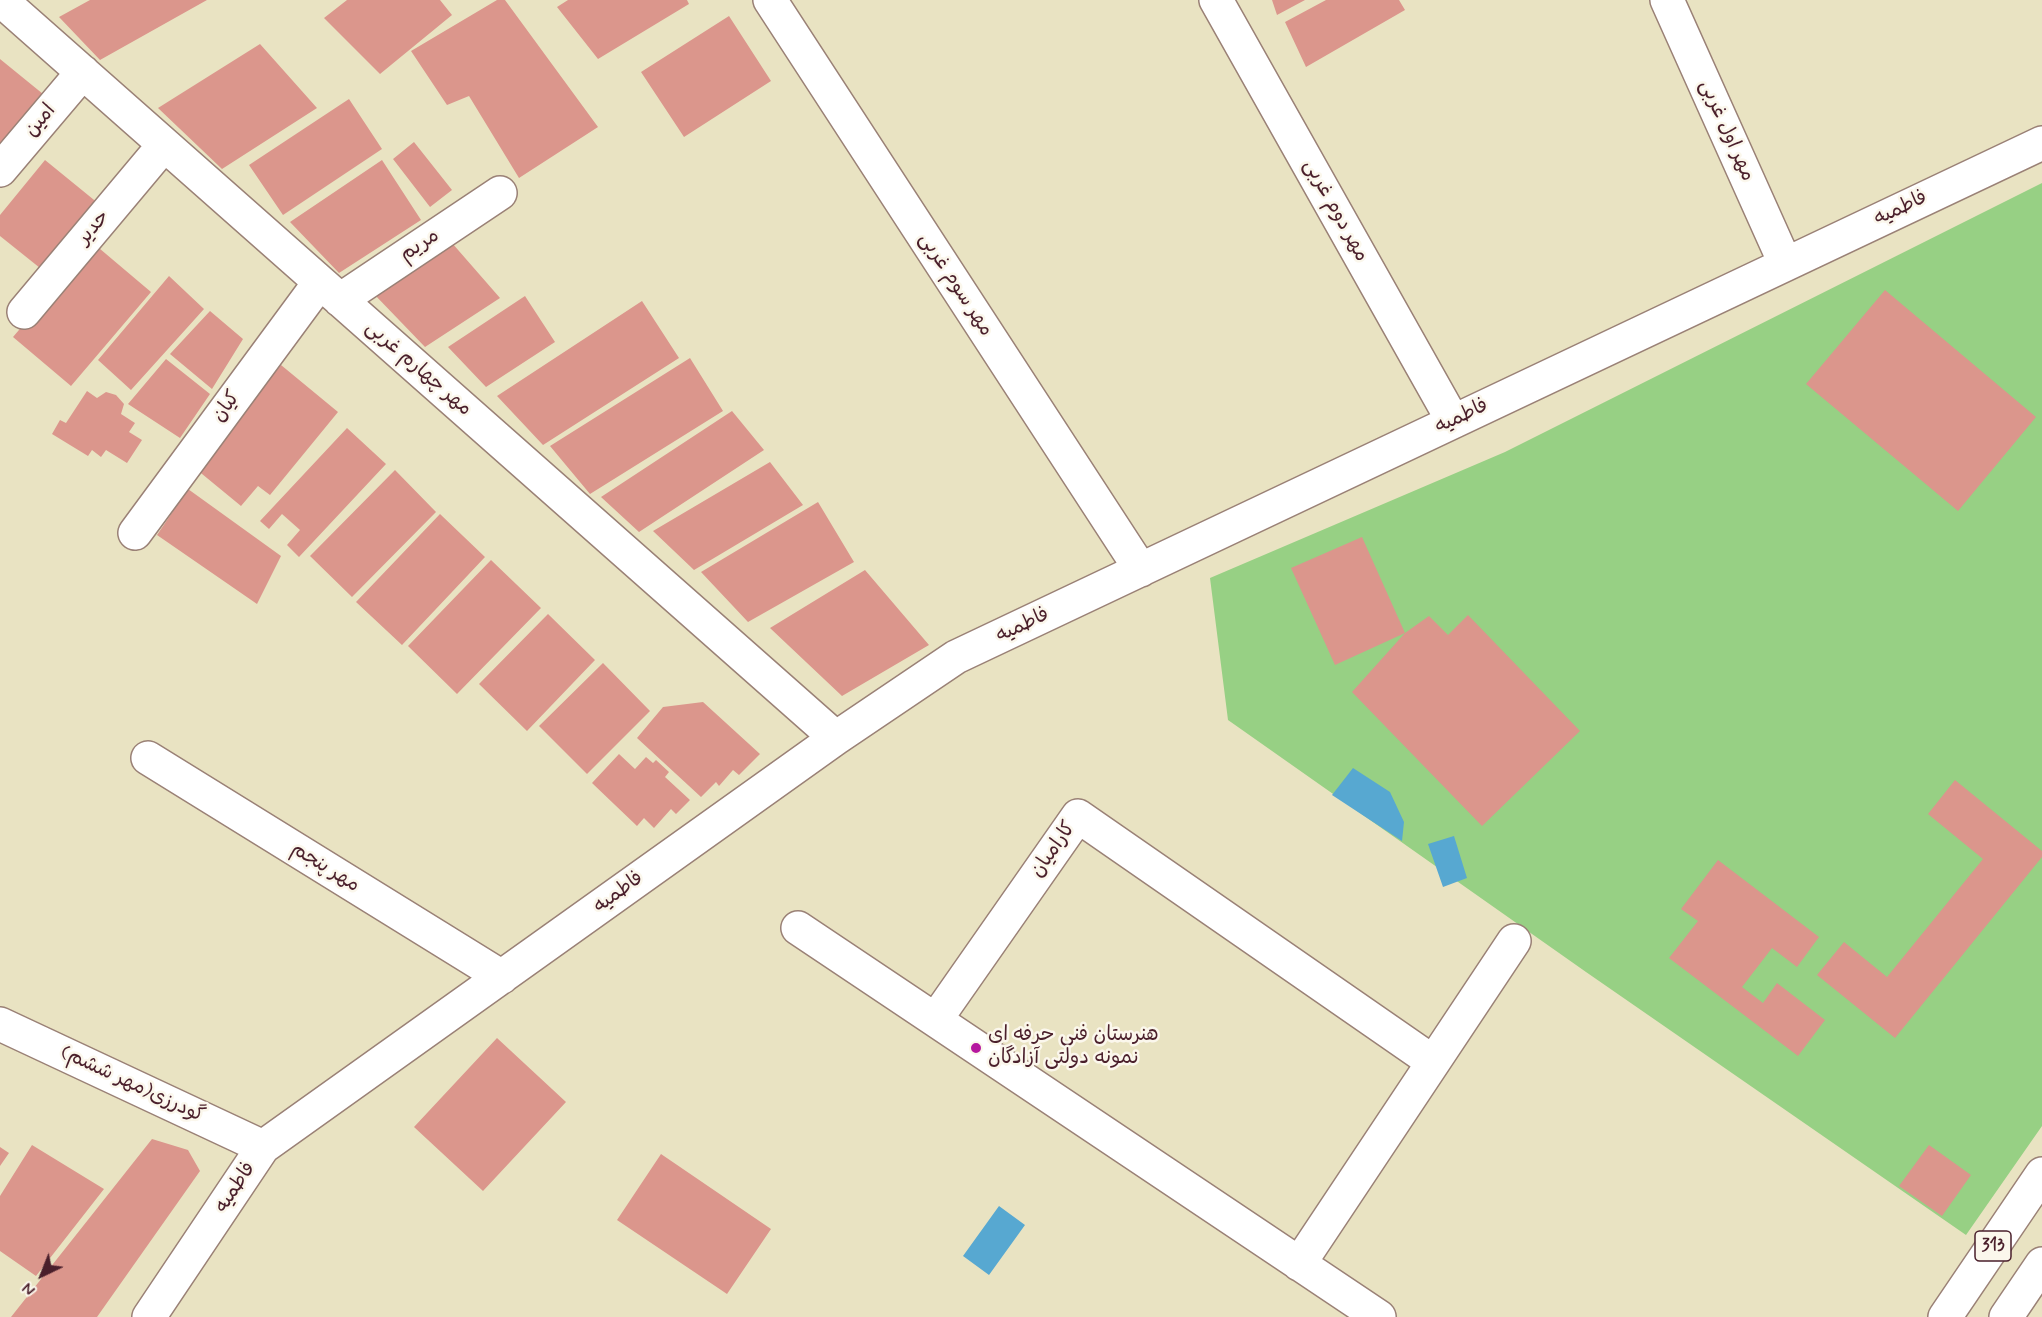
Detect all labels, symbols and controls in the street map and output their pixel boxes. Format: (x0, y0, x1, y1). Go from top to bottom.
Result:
street label: مهر اول غربی (1693, 77, 1759, 185)
street label: امین (20, 100, 62, 142)
street label: مهر دوم غربی (1297, 156, 1373, 266)
street label: فاطمیه (1871, 186, 1931, 232)
street label: حدیر (73, 206, 115, 250)
street label: مریم (396, 224, 444, 268)
street label: مهر سوم غربی (913, 229, 997, 341)
street label: مهر چهارم غربی (360, 316, 476, 422)
street label: کیان (208, 387, 246, 427)
street label: فاطمیه (1432, 394, 1492, 440)
street label: فاطمیه (993, 603, 1053, 649)
street label: کارامیان (1026, 817, 1082, 883)
street label: مهر پنجم (286, 838, 364, 898)
street label: فاطمیه (589, 867, 649, 919)
place label: هنرستان فنی حرفه ای نمونه دولتی آزادگان (988, 1024, 1159, 1071)
street label: گودرزی(مهر ششم) (56, 1041, 208, 1129)
marker: هنرستان فنی حرفه ای نمونه دولتی آزادگان (969, 1041, 983, 1055)
street label: فاطمیه (210, 1158, 262, 1218)
road number: 313 (1975, 1231, 2011, 1261)
north arrow (12, 1245, 72, 1305)
text: N (18, 1277, 40, 1300)

